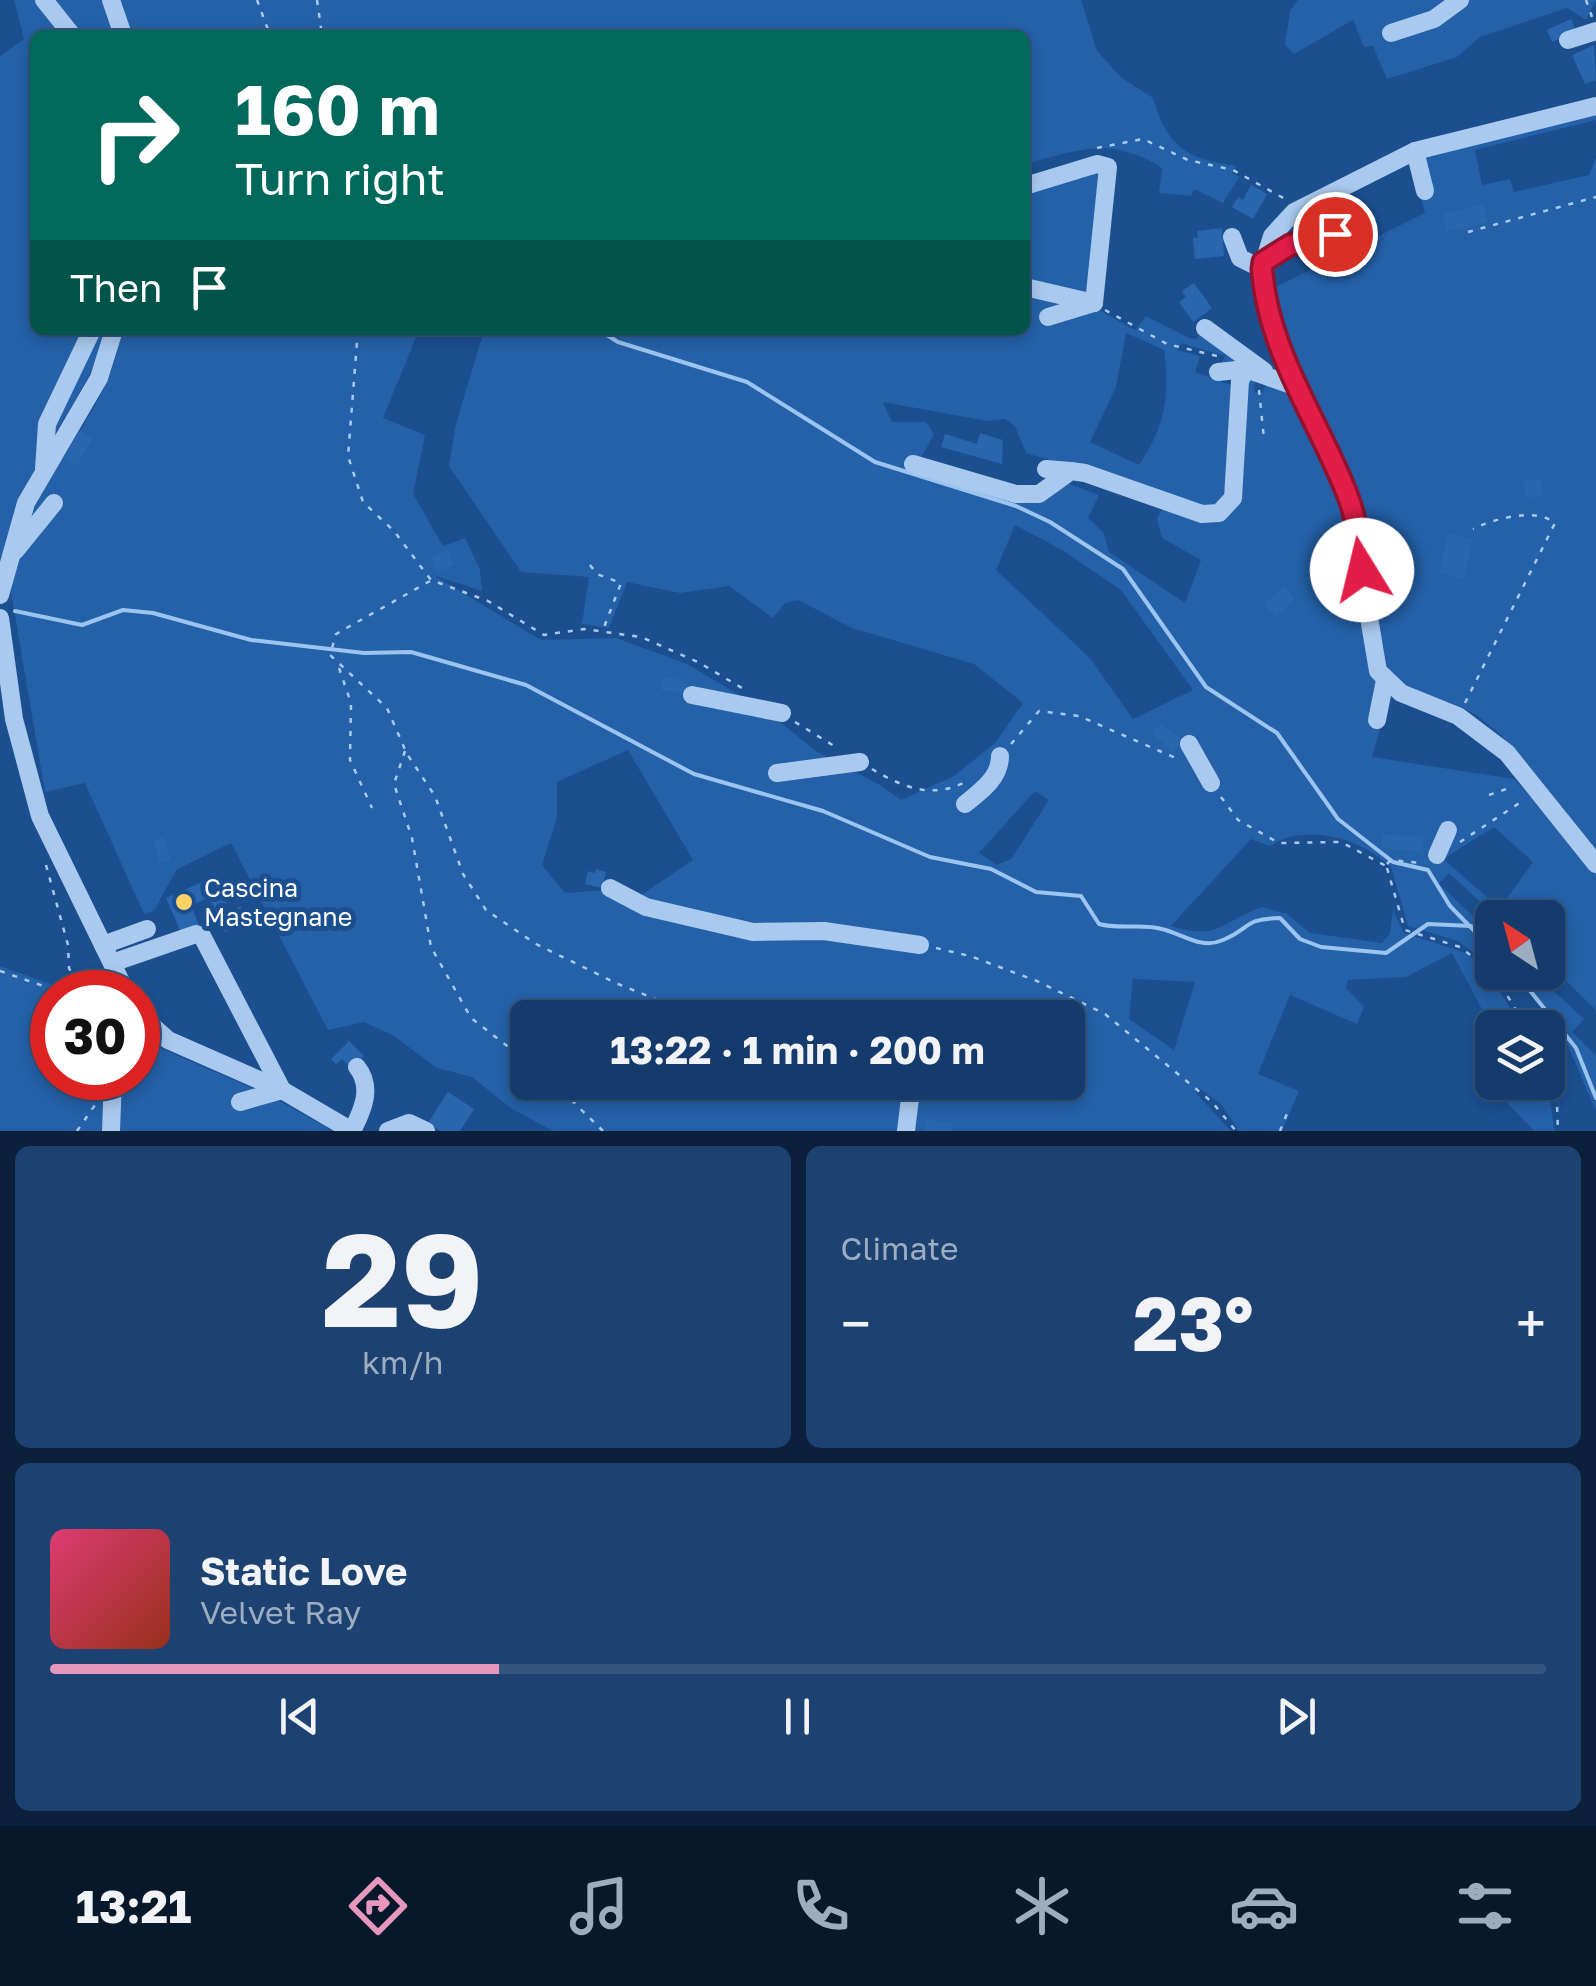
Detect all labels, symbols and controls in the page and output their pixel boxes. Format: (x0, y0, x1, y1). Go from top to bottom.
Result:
text: 160 m (235, 66, 440, 150)
icon: right (70, 70, 200, 200)
text: Turn right (235, 151, 445, 205)
pin (1293, 192, 1378, 277)
icon: arrive (1308, 207, 1363, 262)
icon: arrive (182, 260, 237, 315)
text: Then (70, 265, 162, 310)
position arrow (1310, 518, 1414, 622)
place label: Cascina Mastegnane (204, 872, 352, 932)
marker: Cascina Mastegnane (173, 891, 195, 913)
north arrow (1475, 900, 1565, 990)
map controls (1475, 900, 1565, 1100)
speed limit sign: 30 (30, 970, 160, 1100)
button: layers (1475, 1010, 1565, 1100)
text: 13:22 · 1 min · 200 m (610, 1027, 985, 1072)
text: 29 (322, 1200, 484, 1356)
text: Climate (841, 1229, 959, 1267)
text: 23° (1133, 1277, 1254, 1368)
text: − (841, 1290, 871, 1356)
text: + (1516, 1290, 1546, 1356)
text: km/h (362, 1343, 443, 1381)
text: Static Love (200, 1548, 407, 1593)
text: Velvet Ray (200, 1593, 361, 1631)
icon: previous (272, 1689, 327, 1744)
icon: pause (770, 1689, 825, 1744)
icon: next (1269, 1689, 1324, 1744)
icon: directions (343, 1871, 413, 1941)
icon: music (564, 1871, 634, 1941)
icon: phone (786, 1871, 856, 1941)
icon: climate (1007, 1871, 1077, 1941)
icon: car (1229, 1871, 1299, 1941)
icon: filters (1450, 1871, 1520, 1941)
text: 13:21 (76, 1879, 191, 1933)

